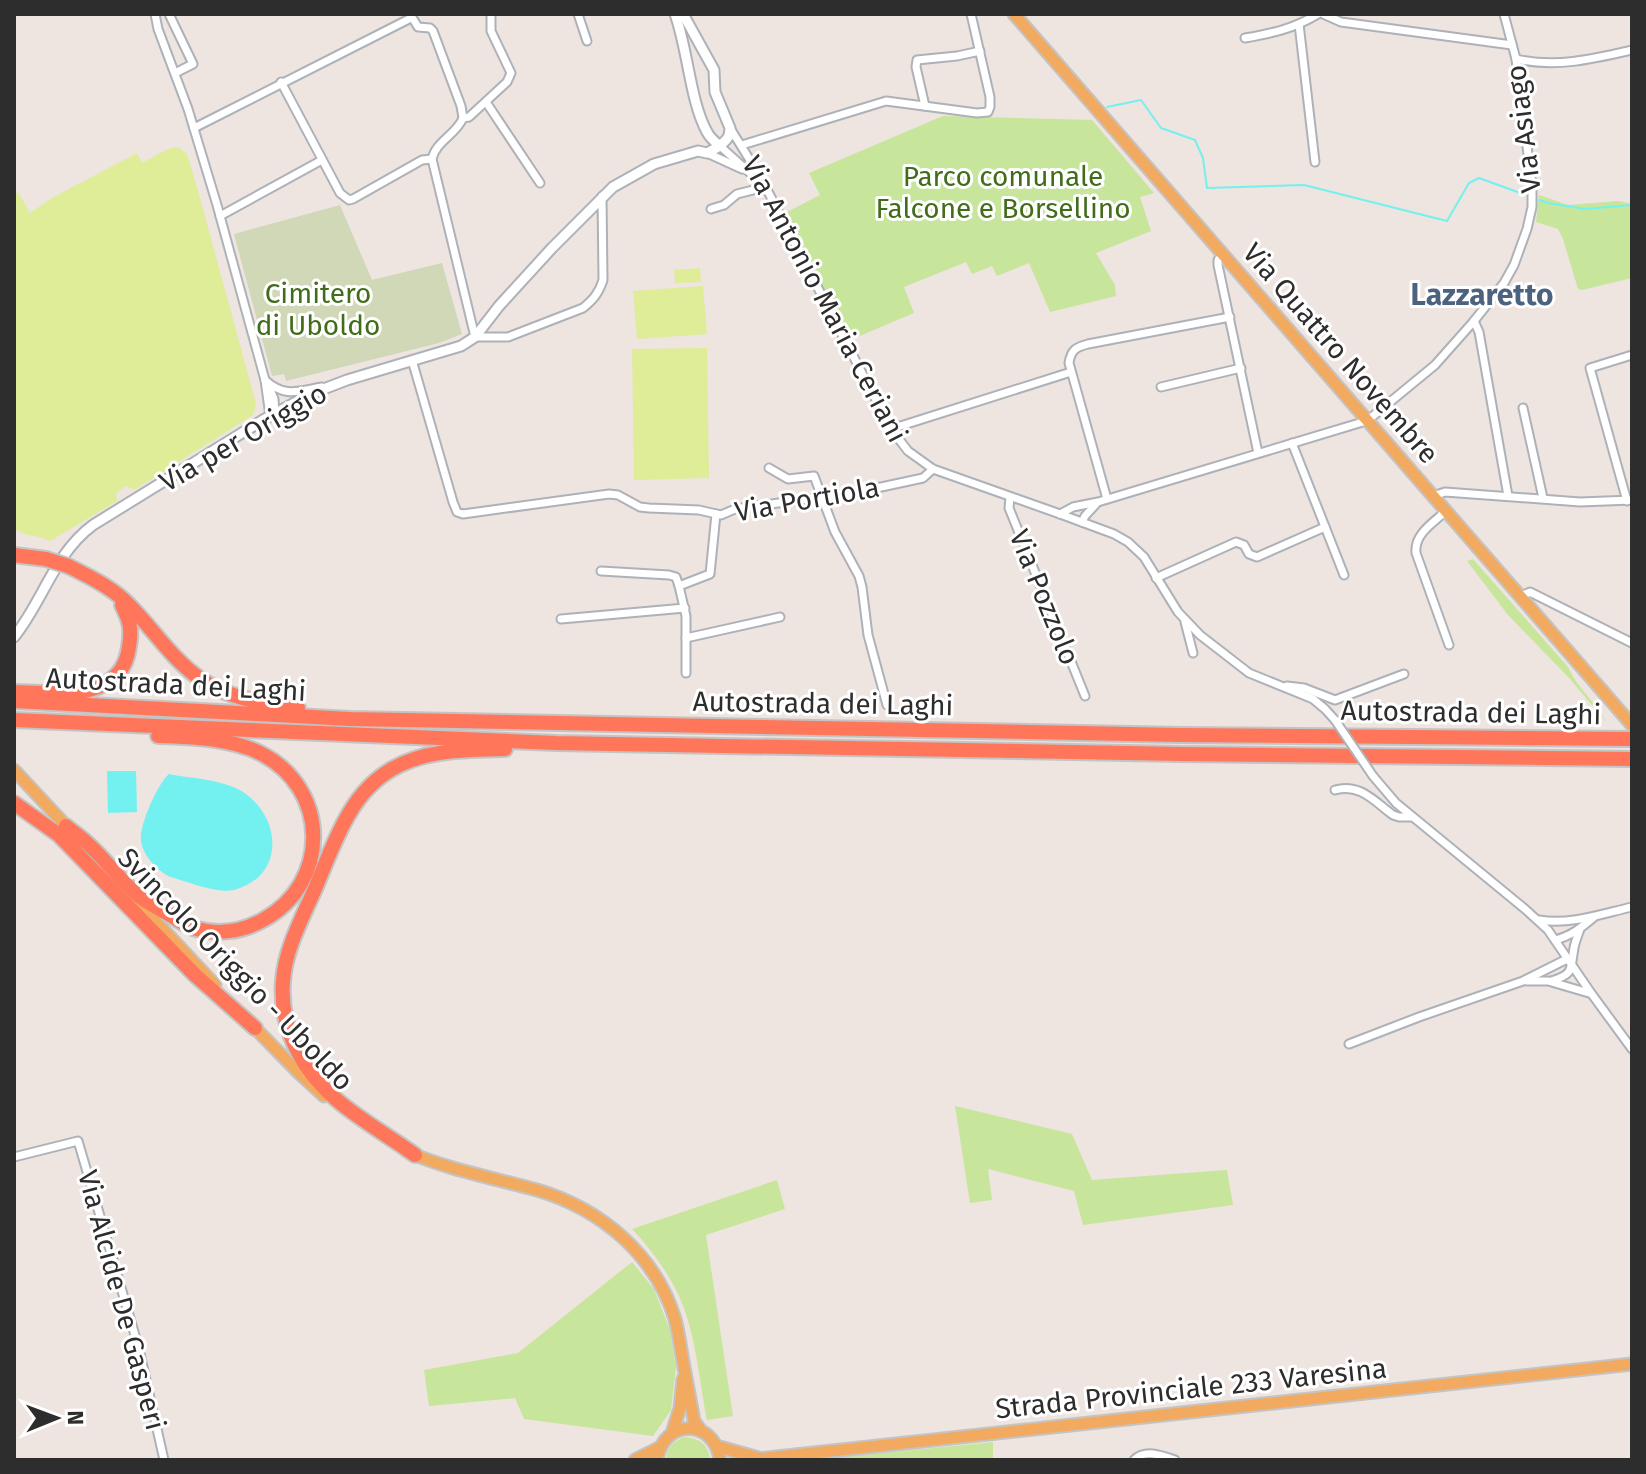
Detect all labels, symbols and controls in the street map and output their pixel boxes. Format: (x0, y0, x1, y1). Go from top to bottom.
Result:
street label: Via Asiago (1499, 63, 1548, 195)
street label: Via Antonio Maria Ceriani (735, 150, 914, 448)
park label: Parco comunale Falcone e Borsellino (875, 160, 1131, 225)
street label: Via Quattro Novembre (1236, 236, 1445, 470)
park label: Cimitero di Uboldo (256, 277, 380, 342)
district label: Lazzaretto (1411, 277, 1553, 313)
street label: Via per Origgio (154, 376, 333, 499)
street label: Via Portiola (732, 471, 882, 528)
street label: Via Pozzolo (1003, 525, 1087, 670)
street label: Autostrada dei Laghi (45, 661, 307, 708)
street label: Autostrada dei Laghi (692, 685, 954, 722)
street label: Autostrada dei Laghi (1340, 694, 1602, 731)
street label: Svincolo Origgio - Uboldo (111, 841, 360, 1097)
street label: Via Alcide De Gasperi (71, 1166, 172, 1434)
street label: Strada Provinciale 233 Varesina (994, 1352, 1388, 1425)
north arrow (16, 1378, 96, 1458)
text: N (62, 1410, 89, 1425)

